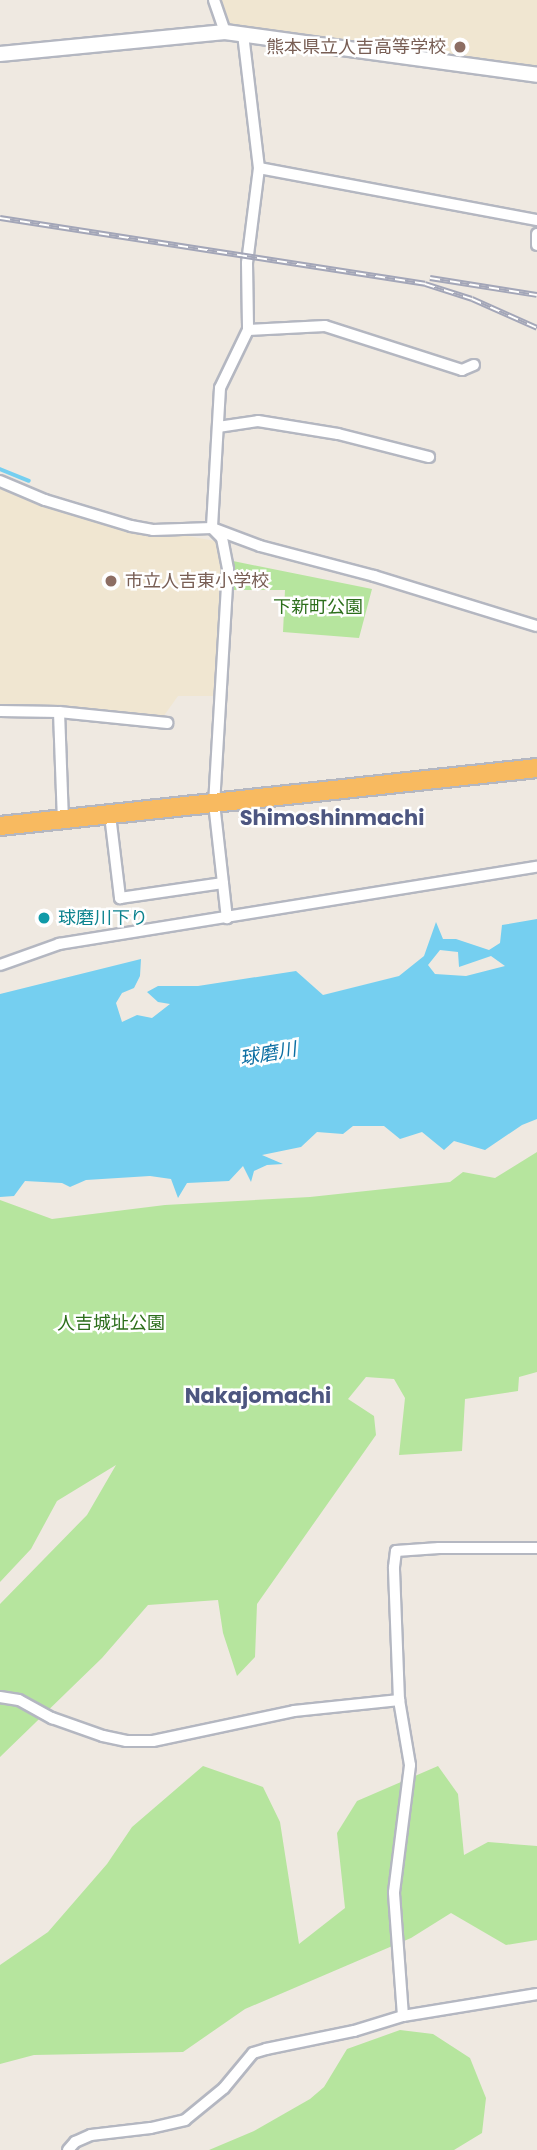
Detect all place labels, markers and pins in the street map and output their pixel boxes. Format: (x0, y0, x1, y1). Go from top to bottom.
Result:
place label: 熊本県立人吉高等学校 (266, 36, 446, 58)
marker: 熊本県立人吉高等学校 (452, 39, 468, 55)
place label: 市立人吉東小学校 (125, 570, 269, 592)
marker: 市立人吉東小学校 (103, 573, 119, 589)
place label: 球磨川下り (58, 907, 148, 929)
marker: 球磨川下り (36, 910, 52, 926)

